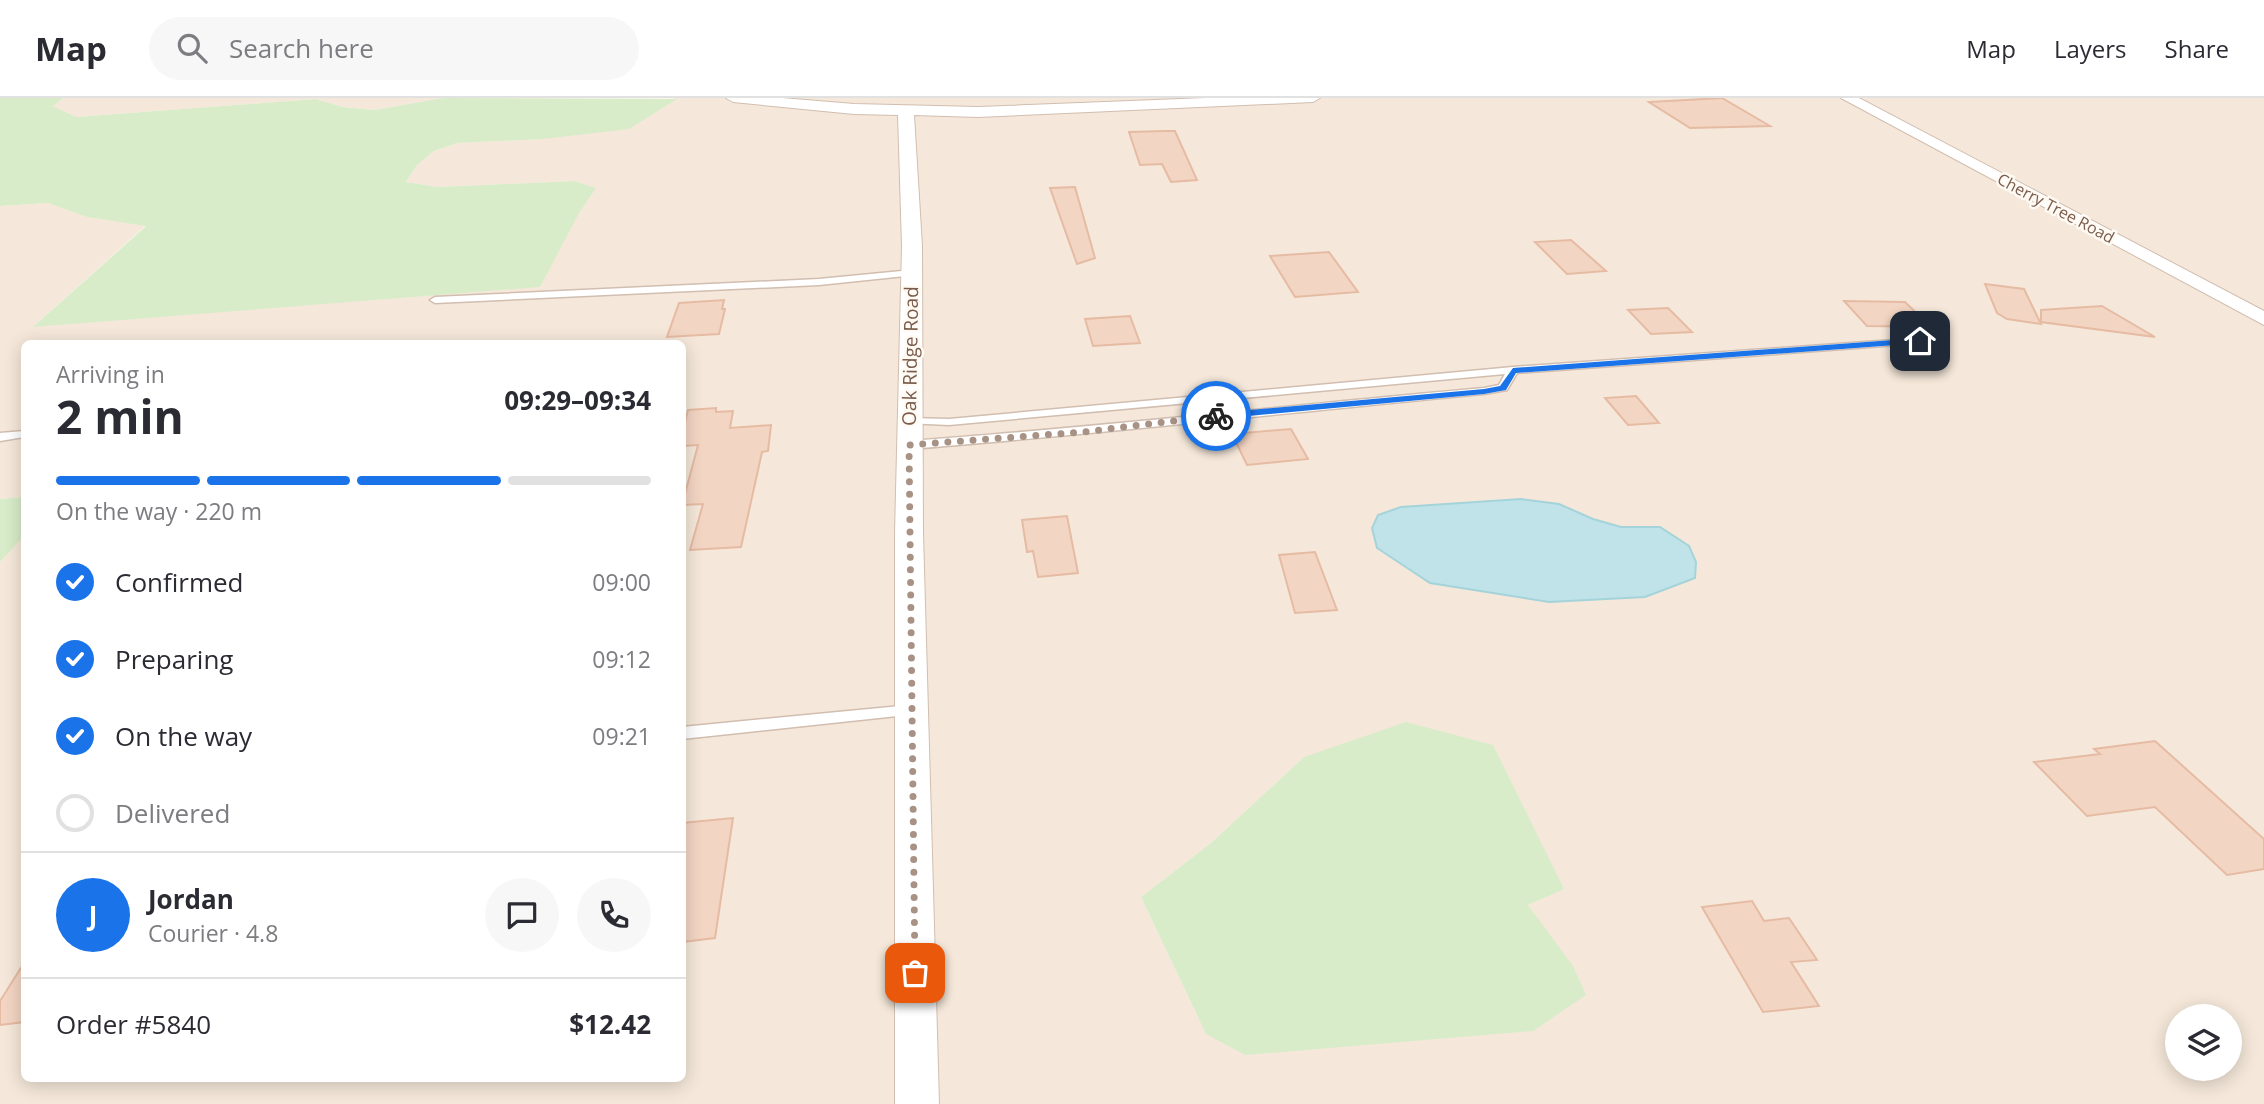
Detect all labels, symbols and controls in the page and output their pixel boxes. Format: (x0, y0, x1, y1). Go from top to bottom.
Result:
search box (149, 17, 639, 80)
text: Map (35, 26, 107, 71)
icon: search (173, 29, 211, 67)
text: Search here (229, 30, 374, 66)
text: Map (1966, 32, 2016, 65)
text: Layers (2054, 32, 2127, 65)
text: Share (2165, 32, 2229, 65)
street label: Cherry Tree Road (1994, 168, 2118, 248)
street label: Oak Ridge Road (896, 286, 924, 426)
pin (1890, 311, 1950, 371)
icon: home (1901, 322, 1939, 360)
text: Arriving in (56, 358, 165, 390)
courier (1181, 381, 1251, 451)
text: 09:29–09:34 (504, 382, 651, 418)
text: 2 min (56, 385, 184, 447)
icon: bike (1197, 397, 1235, 435)
text: On the way · 220 m (56, 495, 262, 527)
icon: check (56, 563, 94, 601)
text: Confirmed (115, 564, 243, 600)
text: 09:00 (592, 566, 651, 598)
icon: check (56, 640, 94, 678)
text: Preparing (115, 641, 233, 677)
text: 09:12 (592, 643, 651, 675)
icon: check (56, 717, 94, 755)
text: On the way (115, 718, 252, 754)
text: 09:21 (592, 720, 651, 752)
text: Delivered (115, 795, 230, 831)
button: chat (485, 878, 559, 952)
button: phone (577, 878, 651, 952)
text: Jordan (148, 881, 234, 917)
text: J (89, 897, 97, 933)
text: Courier · 4.8 (148, 917, 278, 949)
pin (885, 943, 945, 1003)
icon: bag (896, 954, 934, 992)
map controls (2165, 1004, 2242, 1081)
button: layers (2165, 1004, 2242, 1081)
text: Order #5840 (56, 1006, 211, 1042)
text: $12.42 (569, 1006, 651, 1042)

